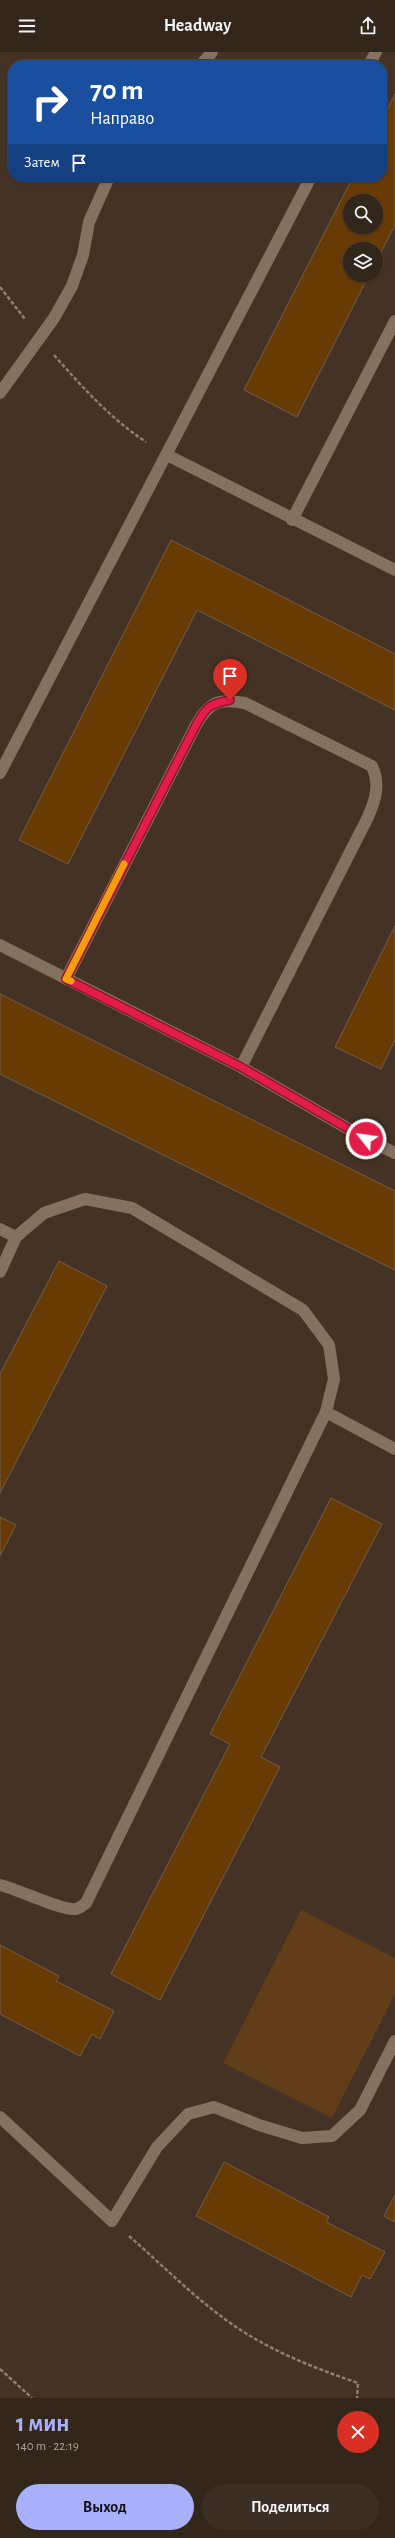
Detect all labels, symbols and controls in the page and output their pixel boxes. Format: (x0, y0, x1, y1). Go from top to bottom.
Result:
icon: menu (16, 15, 38, 37)
icon: share (357, 15, 379, 37)
text: Headway (164, 17, 231, 35)
icon: right (24, 76, 76, 128)
text: 70 m (90, 77, 144, 105)
text: Направо (90, 110, 154, 128)
icon: arrive (68, 152, 90, 174)
text: Затем (24, 155, 60, 170)
map controls (343, 194, 383, 282)
button: search (343, 194, 383, 234)
button: layers (343, 242, 383, 282)
pin (213, 659, 247, 700)
icon: arrive (219, 665, 241, 687)
position arrow (345, 1118, 387, 1160)
button: close (337, 2411, 379, 2453)
text: 1 мин (16, 2412, 70, 2436)
text: 140 m · 22:19 (16, 2440, 79, 2453)
button: Выход (16, 2484, 194, 2530)
button: Поделиться (202, 2484, 379, 2530)

